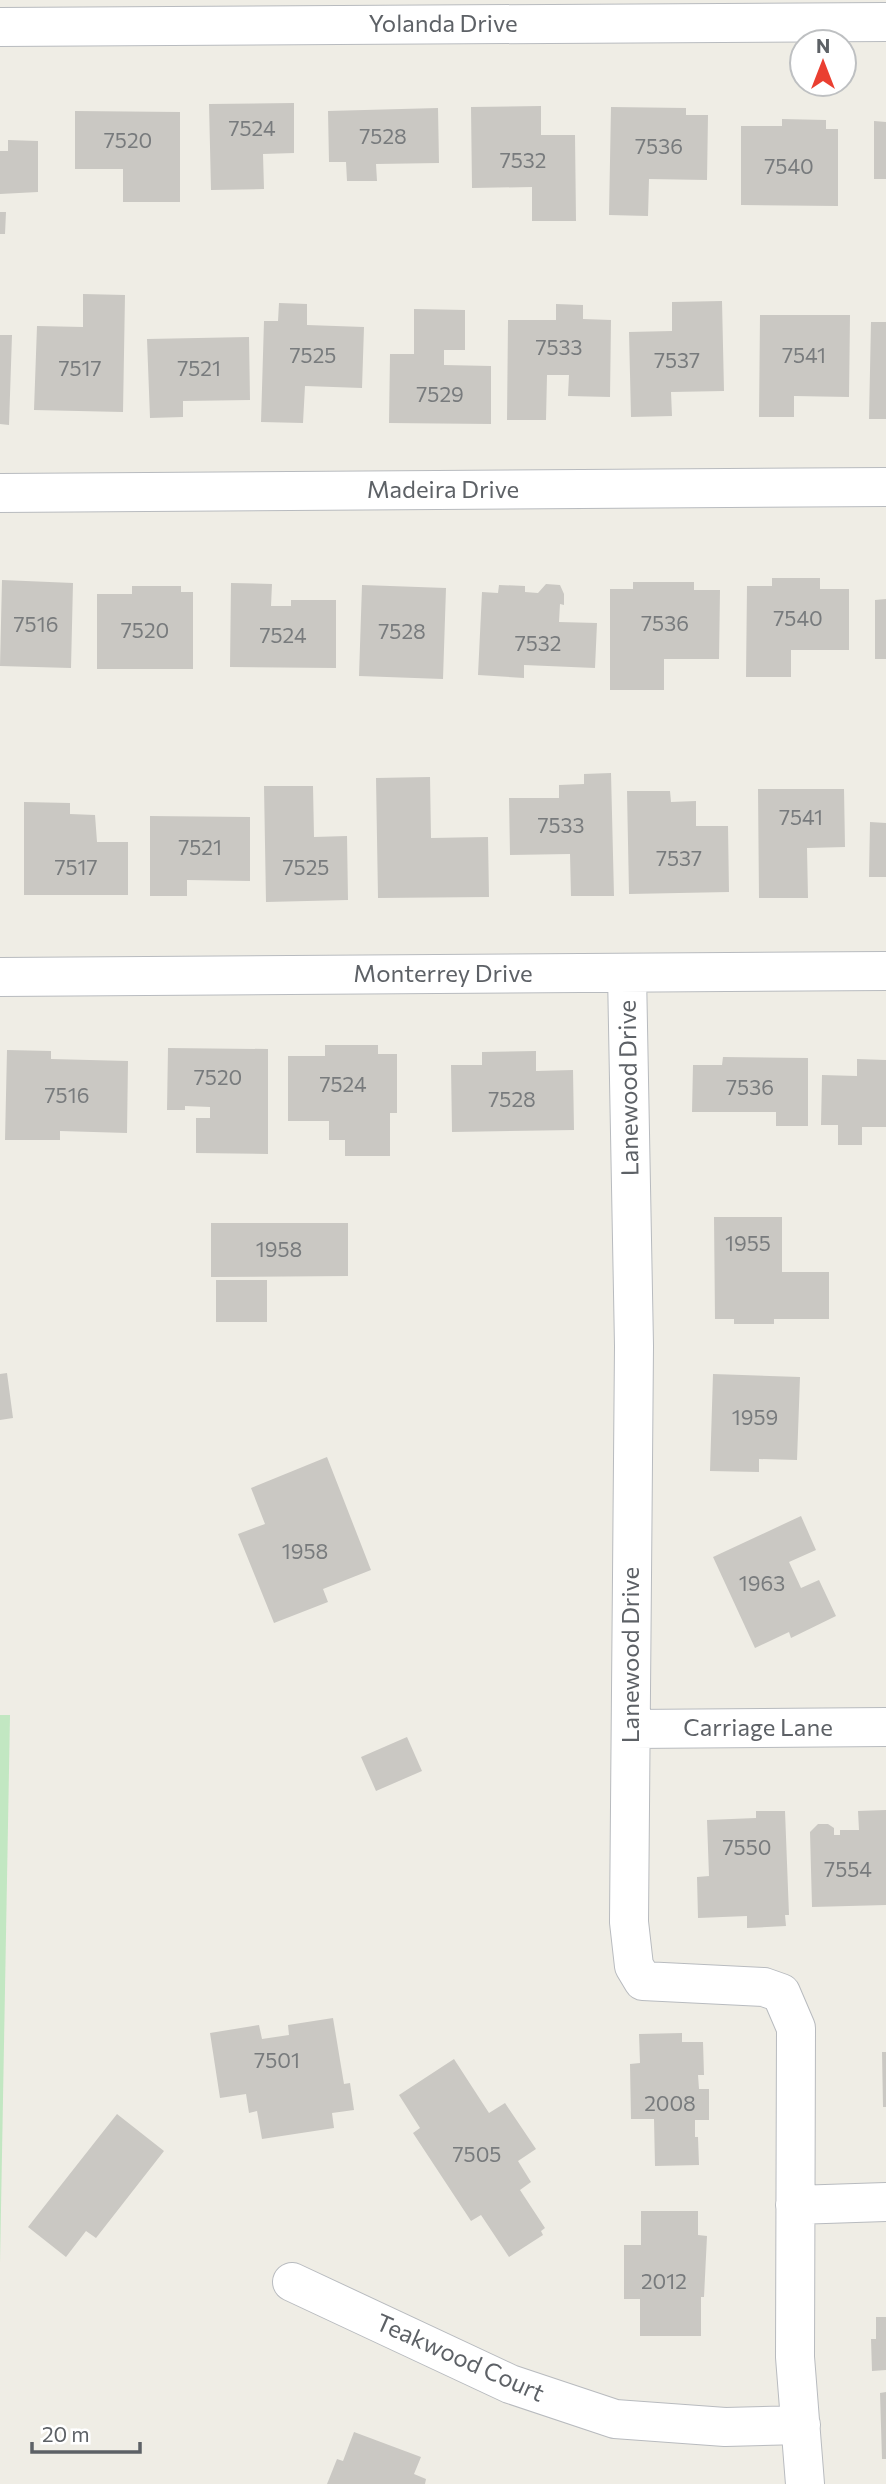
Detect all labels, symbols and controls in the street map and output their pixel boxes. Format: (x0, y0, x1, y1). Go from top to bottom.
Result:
street label: Yolanda Drive (368, 8, 518, 37)
north arrow (788, 28, 858, 98)
text: N (816, 34, 830, 57)
house number: 7524 (229, 115, 276, 140)
house number: 7528 (359, 123, 407, 148)
house number: 7520 (104, 127, 152, 152)
house number: 7536 (635, 133, 683, 158)
house number: 7532 (500, 147, 546, 172)
house number: 7540 (764, 153, 814, 178)
house number: 7533 (536, 334, 583, 359)
house number: 7525 (290, 342, 336, 367)
house number: 7541 (782, 342, 826, 367)
house number: 7537 (654, 347, 700, 372)
house number: 7517 (58, 355, 102, 380)
house number: 7521 (177, 355, 221, 380)
house number: 7529 (416, 381, 464, 406)
street label: Madeira Drive (367, 474, 519, 503)
house number: 7540 (773, 605, 823, 630)
house number: 7536 (641, 610, 689, 635)
house number: 7516 (14, 611, 58, 636)
house number: 7520 (121, 617, 169, 642)
house number: 7528 (378, 618, 426, 643)
house number: 7524 (260, 622, 307, 647)
house number: 7532 (515, 630, 561, 655)
house number: 7541 (779, 804, 823, 829)
house number: 7533 (538, 812, 585, 837)
house number: 7521 (178, 834, 222, 859)
house number: 7537 (656, 845, 702, 870)
house number: 7517 (54, 854, 98, 879)
house number: 7525 (283, 854, 329, 879)
street label: Monterrey Drive (353, 958, 533, 987)
street label: Lanewood Drive (611, 1000, 644, 1176)
house number: 7520 (194, 1064, 242, 1089)
house number: 7524 (320, 1071, 367, 1096)
house number: 7536 (726, 1074, 774, 1099)
house number: 7516 (45, 1082, 89, 1107)
house number: 7528 (488, 1086, 536, 1111)
house number: 1955 (725, 1230, 771, 1255)
house number: 1958 (256, 1236, 302, 1261)
house number: 1959 (732, 1404, 778, 1429)
house number: 1958 (282, 1538, 328, 1563)
street label: Lanewood Drive (615, 1567, 644, 1743)
house number: 1963 (739, 1570, 785, 1595)
street label: Carriage Lane (683, 1712, 833, 1741)
house number: 7550 (723, 1834, 771, 1859)
house number: 7554 (824, 1856, 872, 1881)
house number: 7501 (254, 2047, 300, 2072)
house number: 2008 (644, 2090, 696, 2115)
house number: 7505 (453, 2141, 501, 2166)
house number: 2012 (641, 2268, 687, 2293)
street label: Teakwood Court (372, 2307, 549, 2407)
scale bar (32, 2410, 140, 2454)
text: 20 m (42, 2421, 90, 2446)

